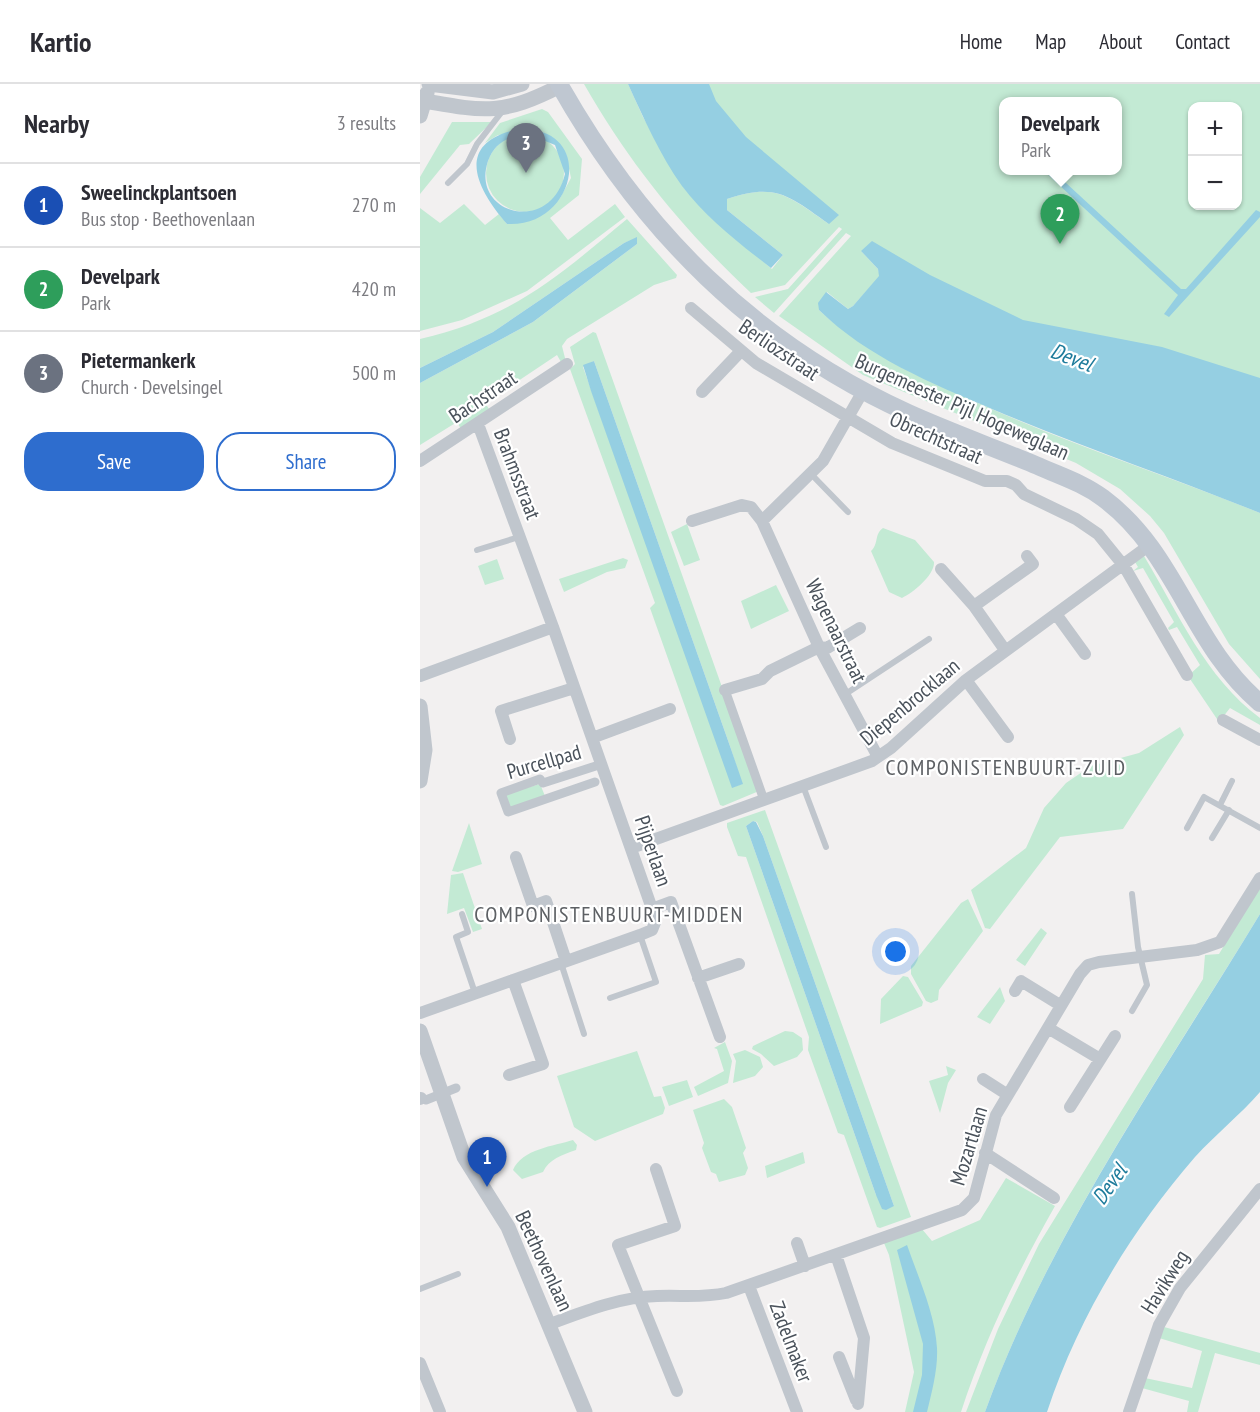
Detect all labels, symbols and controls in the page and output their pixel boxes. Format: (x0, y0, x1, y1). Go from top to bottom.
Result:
text: Kartio (30, 23, 92, 60)
text: Home (960, 28, 1002, 55)
text: Map (1035, 28, 1066, 55)
text: About (1099, 28, 1142, 55)
text: Contact (1175, 28, 1230, 55)
popup (999, 97, 1122, 175)
map controls (1188, 102, 1242, 210)
button: + (1188, 102, 1242, 156)
text: Nearby (24, 107, 89, 140)
text: Develpark (1021, 109, 1100, 137)
text: 3 results (337, 110, 396, 136)
pin: 3 (506, 124, 546, 173)
text: Park (1021, 137, 1051, 163)
button: − (1188, 156, 1242, 210)
text: Sweelinckplantsoen (81, 178, 237, 206)
text: 1 (39, 192, 48, 218)
text: 270 m (352, 192, 396, 218)
pin: 2 (1040, 194, 1080, 244)
text: Bus stop · Beethovenlaan (81, 206, 255, 232)
text: Develpark (81, 262, 160, 290)
text: 2 (39, 276, 48, 302)
text: 420 m (352, 276, 396, 302)
text: Park (81, 290, 111, 316)
street label: Berliozstraat (734, 313, 825, 386)
water label: Devel (1047, 336, 1099, 378)
text: Pietermankerk (81, 346, 195, 374)
street label: Burgemeester Pijl Hogeweglaan (851, 347, 1073, 466)
text: 3 (39, 360, 48, 386)
text: 500 m (352, 360, 396, 386)
street label: Bachstraat (444, 364, 522, 429)
text: Church · Develsingel (81, 374, 222, 400)
street label: Obrechtstraat (886, 405, 987, 470)
street label: Brahmsstraat (488, 425, 547, 523)
button: Save (24, 432, 204, 491)
button: Share (216, 432, 396, 491)
street label: Wagenaarstraat (800, 574, 873, 687)
street label: Diepenbrocklaan (854, 652, 965, 751)
street label: Purcellpad (504, 738, 584, 785)
district label: COMPONISTENBUURT-ZUID (886, 753, 1126, 781)
street label: Pijperlaan (629, 812, 678, 890)
district label: COMPONISTENBUURT-MIDDEN (474, 900, 744, 928)
your location (881, 937, 910, 966)
street label: Mozartlaan (944, 1103, 993, 1189)
pin: 1 (468, 1138, 506, 1187)
water label: Devel (1085, 1157, 1134, 1210)
street label: Beethovenlaan (509, 1206, 579, 1315)
street label: Havikweg (1135, 1245, 1195, 1319)
street label: Zadelmaker (764, 1298, 819, 1386)

